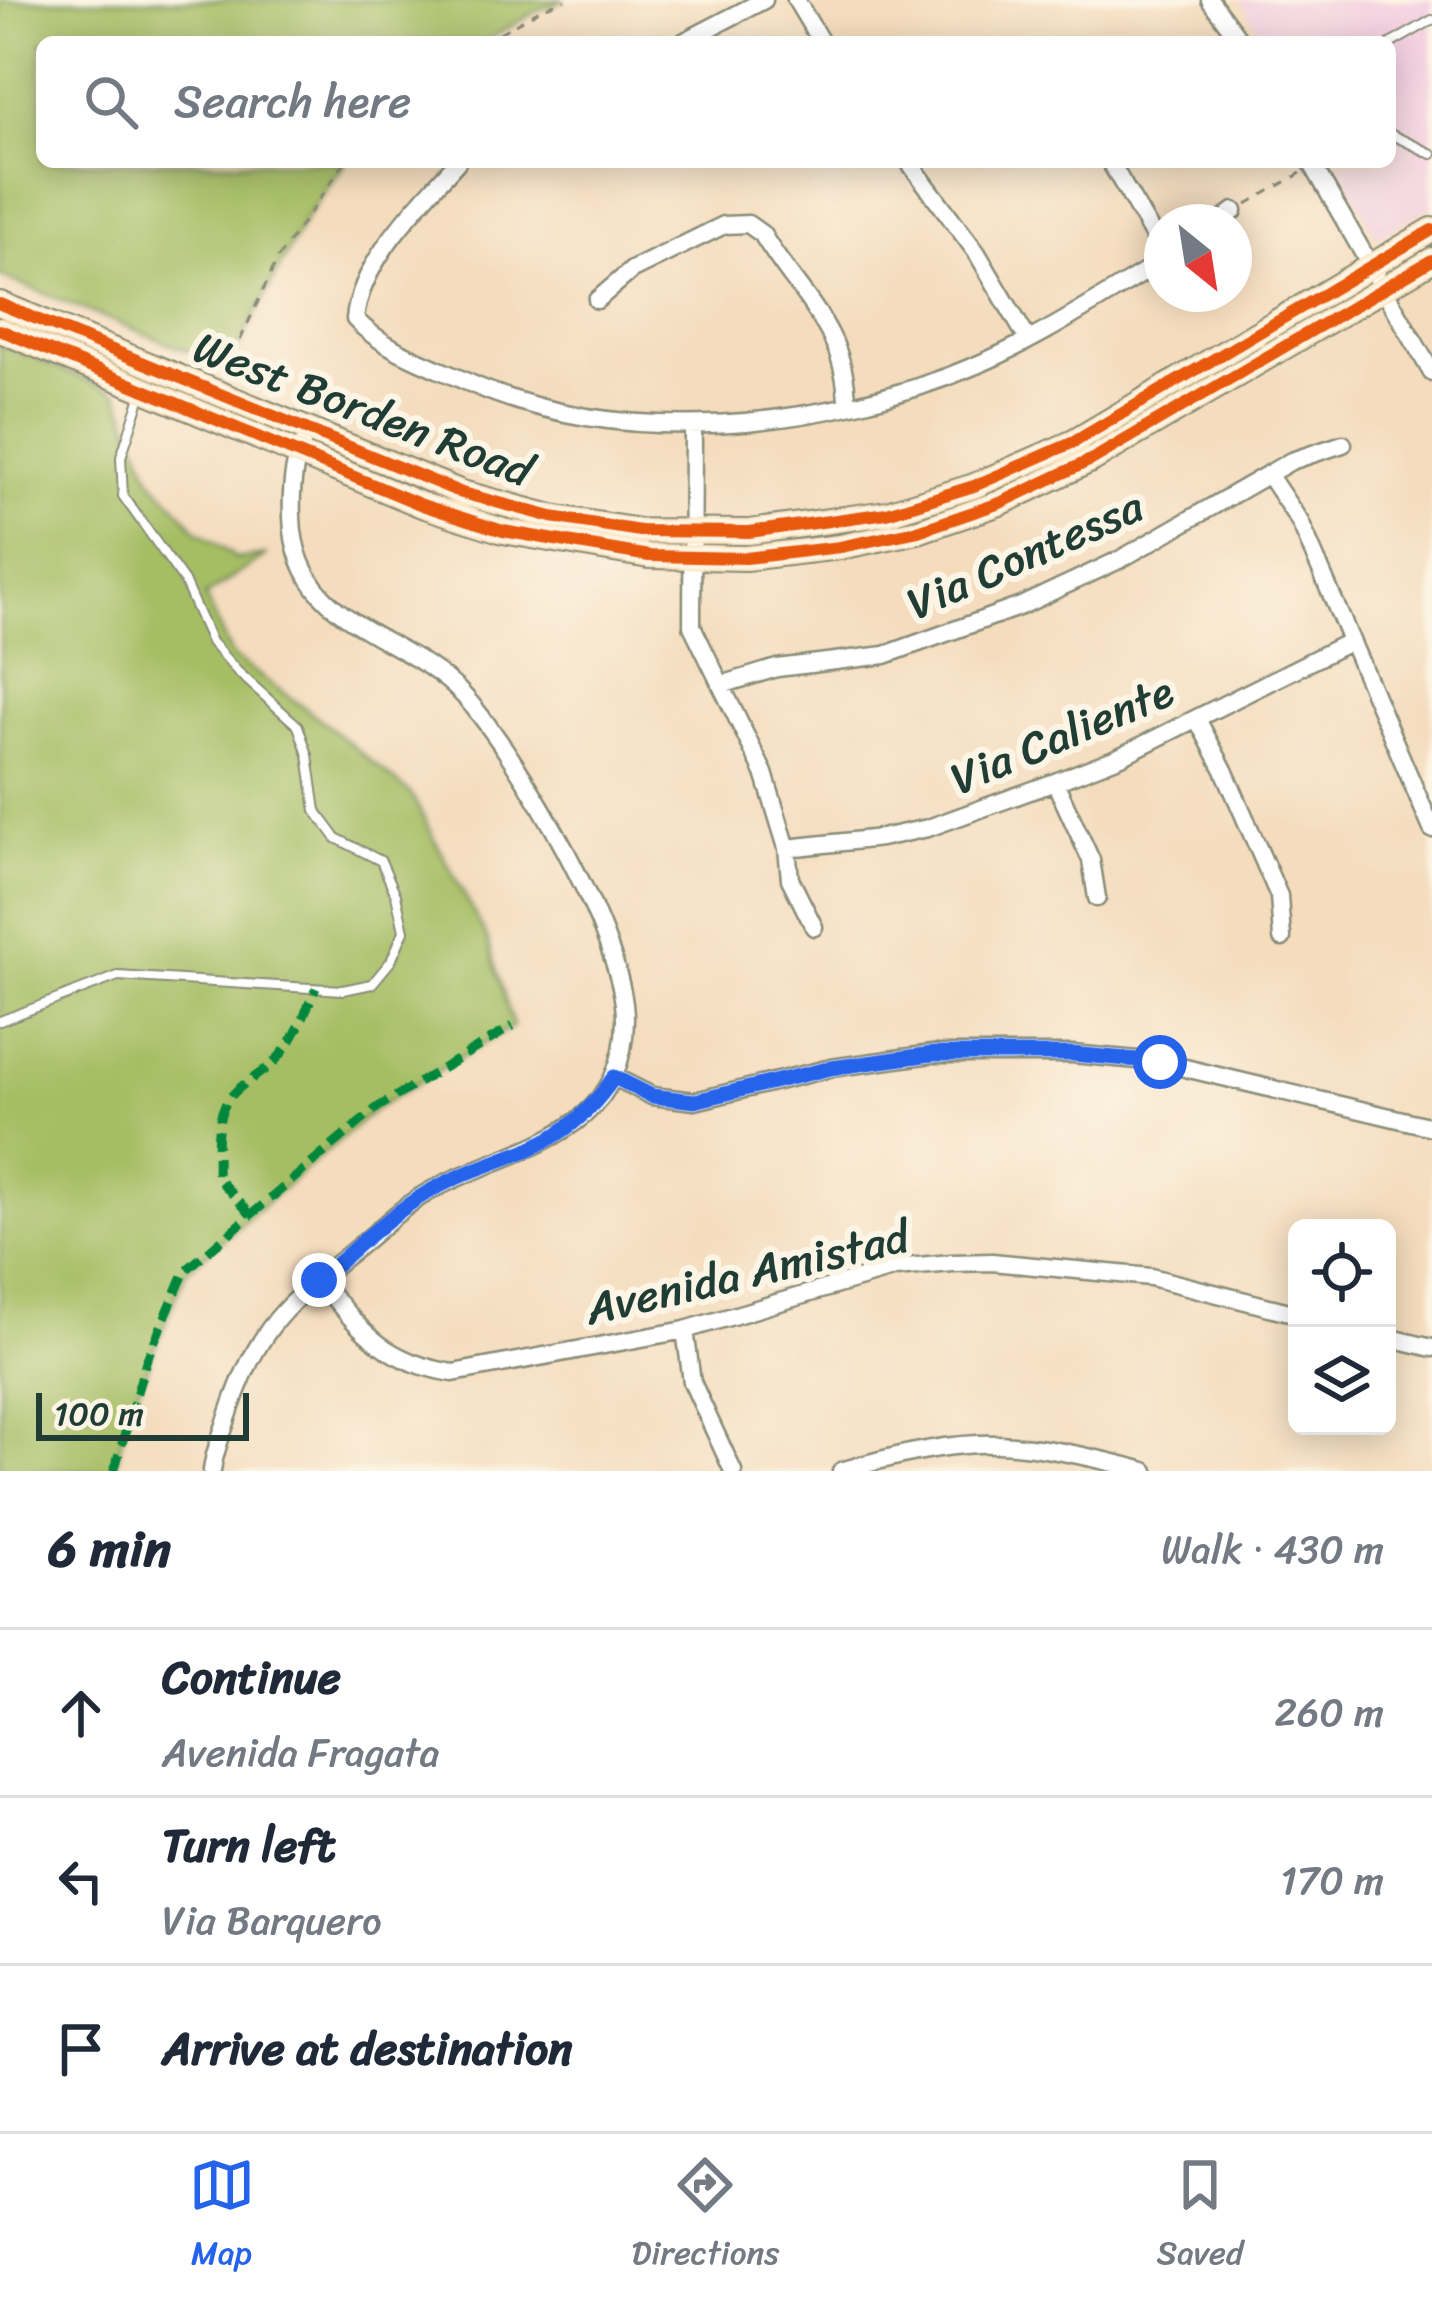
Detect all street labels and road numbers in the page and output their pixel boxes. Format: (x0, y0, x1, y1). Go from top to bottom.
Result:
street label: West Borden Road (182, 308, 547, 512)
street label: Via Contessa (893, 467, 1157, 643)
street label: Via Caliente (937, 652, 1187, 818)
street label: Avenida Amistad (576, 1196, 920, 1349)

